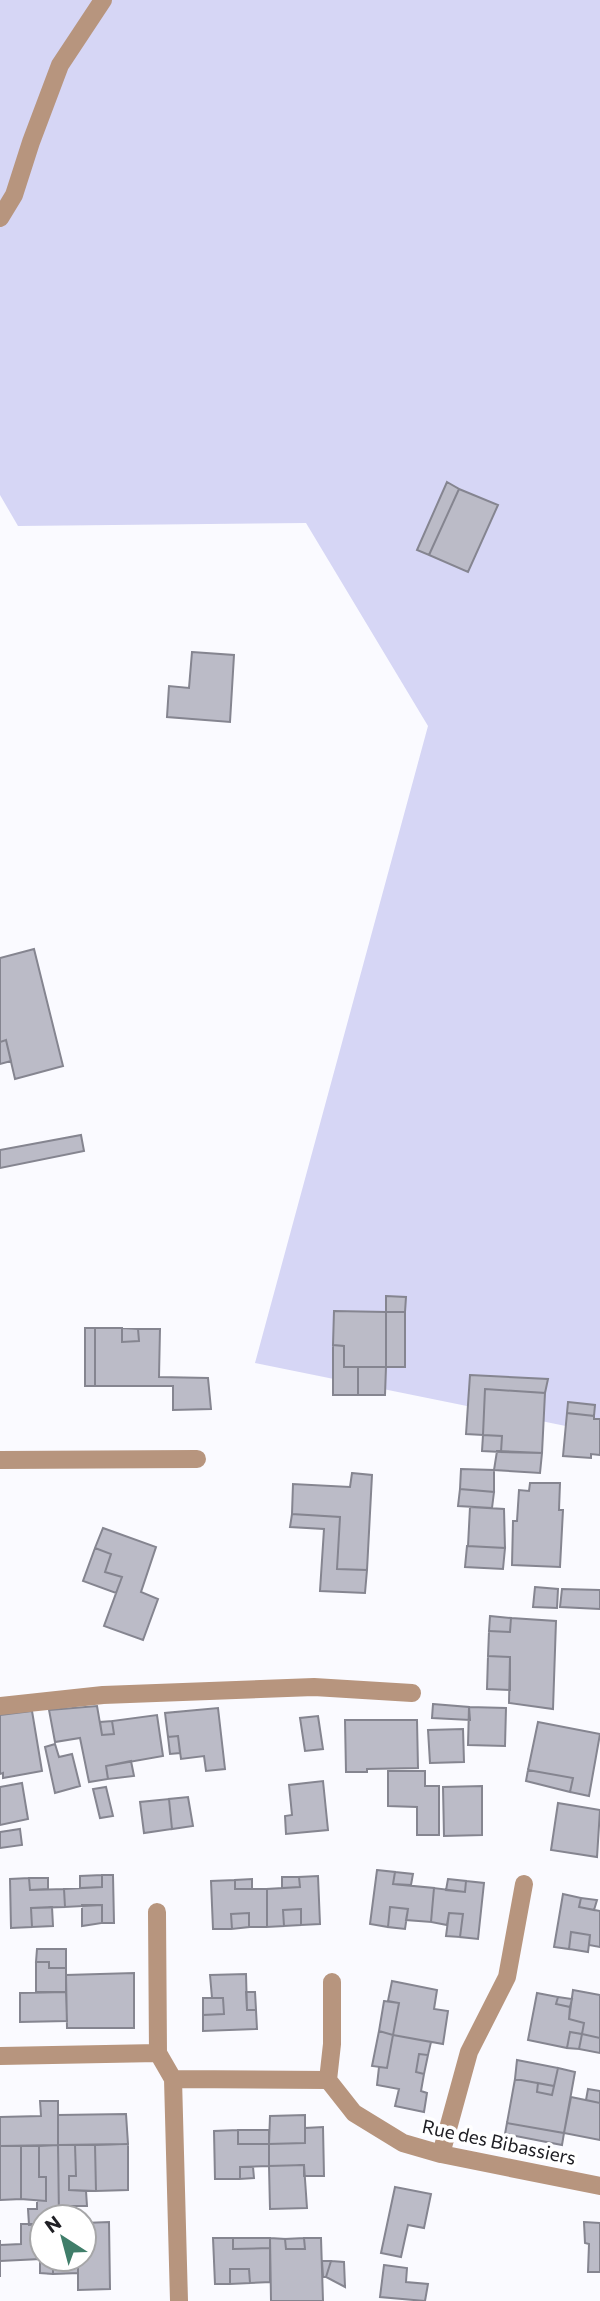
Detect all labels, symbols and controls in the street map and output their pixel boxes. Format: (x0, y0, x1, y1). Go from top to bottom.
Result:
street label: Rue des Bibassiers (420, 2114, 578, 2169)
north arrow (28, 2203, 98, 2273)
text: N (40, 2210, 65, 2237)

